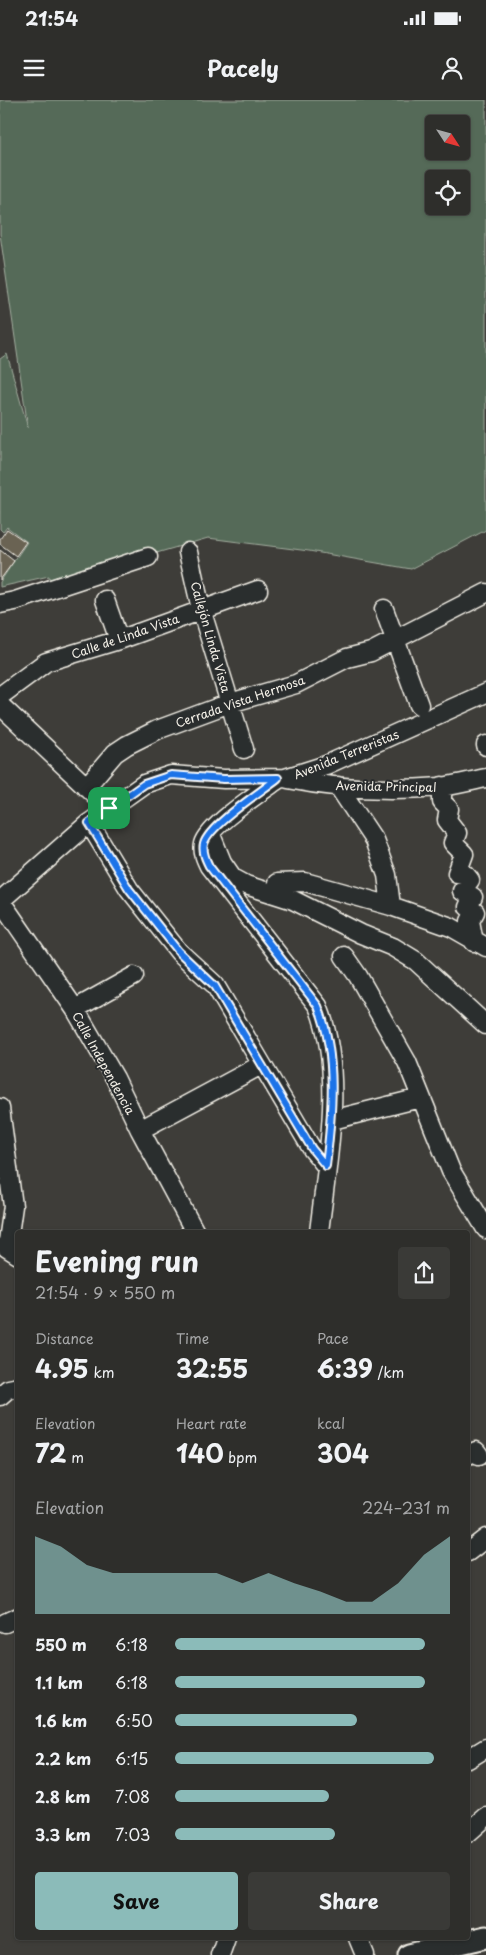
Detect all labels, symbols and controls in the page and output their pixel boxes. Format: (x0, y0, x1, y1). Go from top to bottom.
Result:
text: 21:54 (25, 4, 78, 32)
text: Pacely (207, 51, 279, 84)
icon: menu (20, 54, 48, 82)
icon: person (438, 54, 466, 82)
north arrow (425, 115, 470, 160)
map controls (425, 115, 470, 215)
button: locate (425, 170, 470, 215)
street label: Callejón Linda Vista (187, 579, 236, 695)
street label: Calle de Linda Vista (69, 609, 182, 663)
street label: Cerrada Vista Hermosa (173, 670, 308, 732)
street label: Avenida Terreristas (291, 725, 402, 783)
street label: Avenida Principal (335, 776, 437, 796)
pin (88, 787, 130, 829)
icon: arrive (95, 794, 123, 822)
street label: Calle Independencia (68, 1008, 140, 1118)
text: Evening run (35, 1239, 199, 1282)
button: share (398, 1247, 450, 1299)
text: 21:54 · 9 × 550 m (35, 1280, 175, 1304)
text: Distance (35, 1328, 94, 1349)
text: Time (176, 1328, 209, 1349)
text: Pace (317, 1328, 349, 1349)
text: 4.95 (35, 1349, 89, 1387)
text: 32:55 (176, 1349, 249, 1387)
text: 6:39 (317, 1349, 373, 1387)
text: km (89, 1362, 114, 1383)
text: /km (373, 1362, 404, 1383)
text: Elevation (35, 1413, 95, 1434)
text: Heart rate (176, 1413, 247, 1434)
text: kcal (317, 1413, 345, 1434)
text: 72 (35, 1434, 67, 1472)
text: 140 (176, 1434, 224, 1472)
text: 304 (317, 1434, 369, 1472)
text: m (67, 1447, 84, 1468)
text: bpm (224, 1447, 257, 1468)
text: Elevation (35, 1495, 104, 1519)
text: 224–231 m (362, 1495, 450, 1519)
text: 550 m (35, 1632, 87, 1656)
text: 6:18 (115, 1632, 148, 1656)
text: 1.1 km (35, 1670, 83, 1694)
text: 6:18 (115, 1670, 148, 1694)
text: 1.6 km (35, 1708, 87, 1732)
text: 6:50 (115, 1708, 153, 1732)
text: 2.2 km (35, 1746, 91, 1770)
text: 6:15 (115, 1746, 148, 1770)
text: 2.8 km (35, 1784, 90, 1808)
text: 7:08 (115, 1784, 150, 1808)
text: 3.3 km (35, 1822, 91, 1846)
text: 7:03 (115, 1822, 150, 1846)
button: Save (35, 1872, 238, 1930)
button: Share (248, 1872, 450, 1930)

